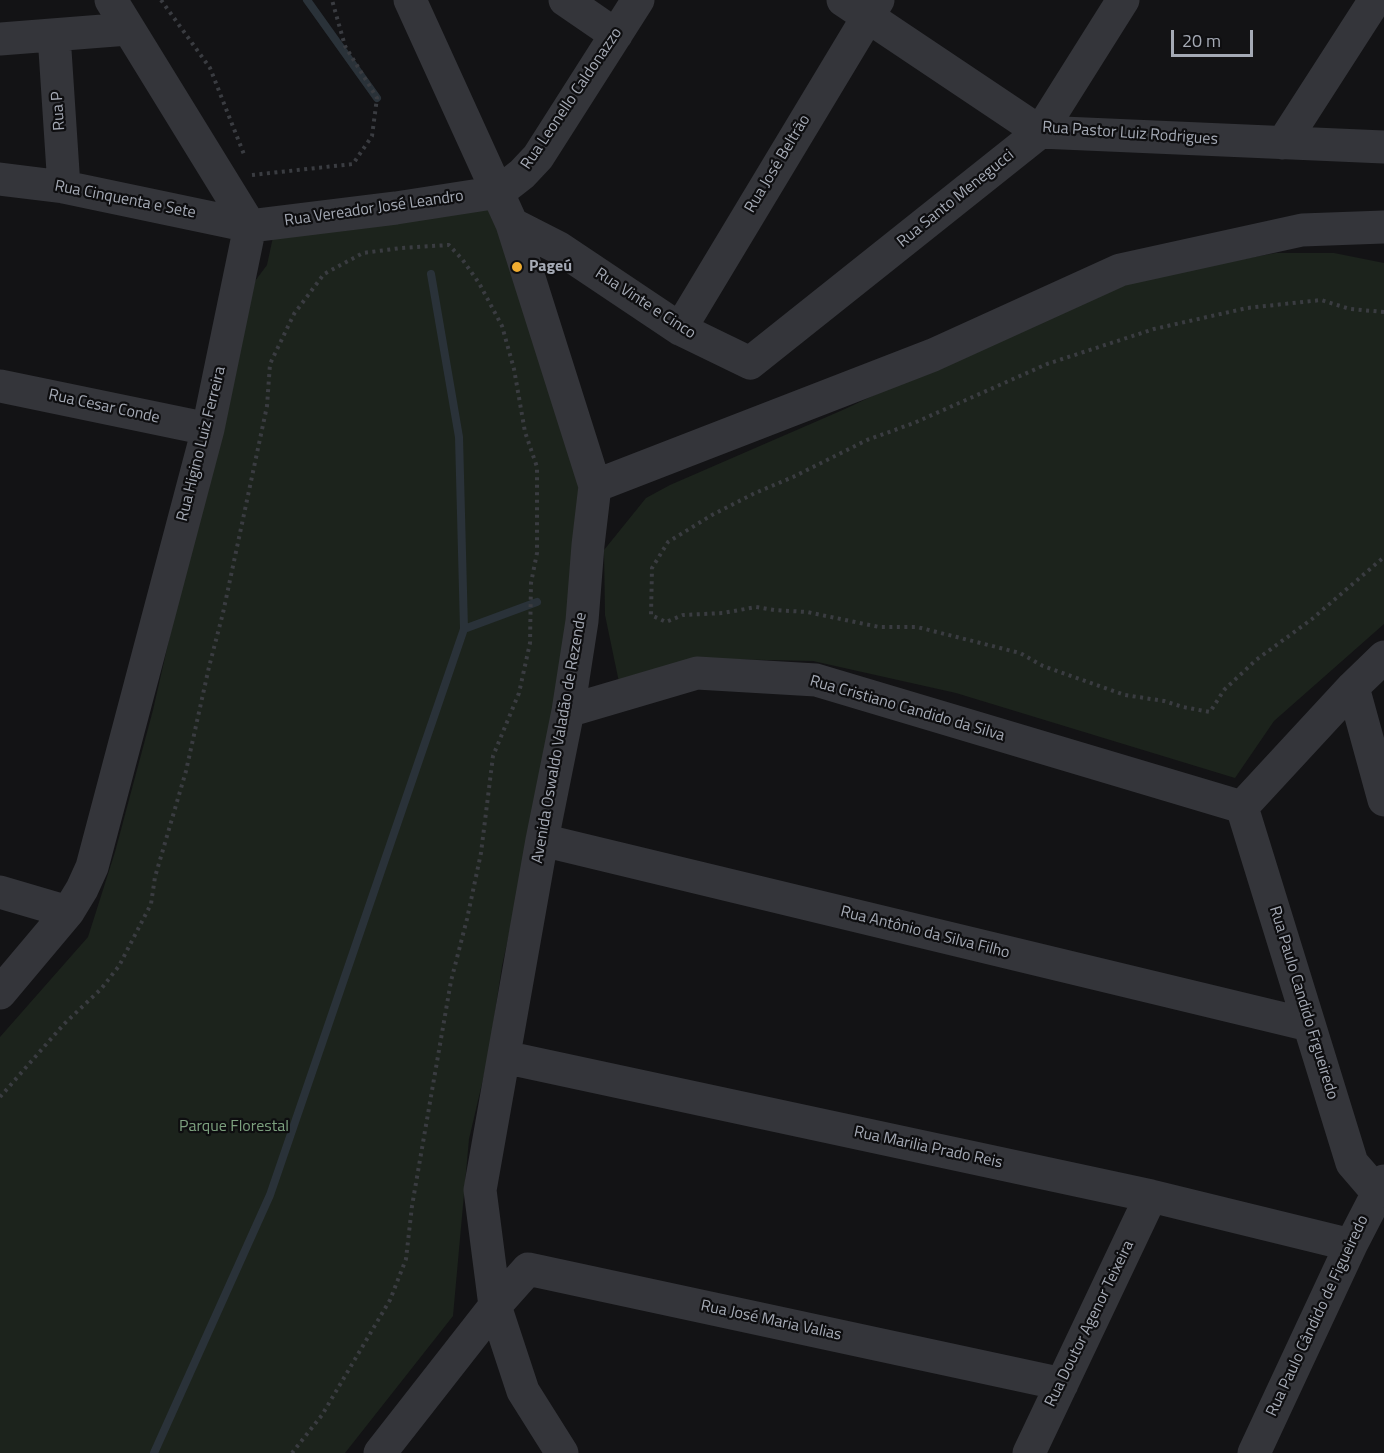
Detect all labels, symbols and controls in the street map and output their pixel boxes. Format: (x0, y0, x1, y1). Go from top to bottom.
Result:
scale bar (1174, 18, 1256, 56)
street label: Rua Leonello Caldonazzo (517, 24, 627, 174)
text: 20 m (1182, 27, 1221, 54)
street label: Rua P (48, 91, 70, 131)
street label: Rua José Beltrão (741, 111, 815, 217)
street label: Rua Pastor Luiz Rodrigues (1041, 118, 1219, 150)
street label: Rua Santo Menegucci (894, 146, 1018, 252)
street label: Rua Cinquenta e Sete (53, 177, 197, 223)
street label: Rua Vereador José Leandro (283, 187, 465, 231)
place label: Pageú (529, 257, 572, 277)
marker: Pageú (510, 260, 524, 274)
street label: Rua Vinte e Cinco (591, 264, 699, 344)
street label: Rua Higino Luiz Ferreira (173, 365, 231, 523)
street label: Rua Cesar Conde (47, 386, 161, 428)
street label: Avenida Oswaldo Valadão de Rezende (528, 611, 592, 865)
street label: Rua Cristiano Candido da Silva (807, 672, 1007, 746)
street label: Rua Antônio da Silva Filho (838, 903, 1012, 963)
street label: Rua Paulo Candido Frgueiredo (1264, 904, 1342, 1102)
park label: Parque Florestal (179, 1117, 289, 1137)
street label: Rua Marilia Prado Reis (852, 1123, 1004, 1173)
street label: Rua Paulo Cândido de Figueiredo (1263, 1212, 1373, 1420)
street label: Rua Doutor Agenor Teixeira (1041, 1238, 1139, 1410)
street label: Rua José Maria Valias (699, 1297, 843, 1345)

